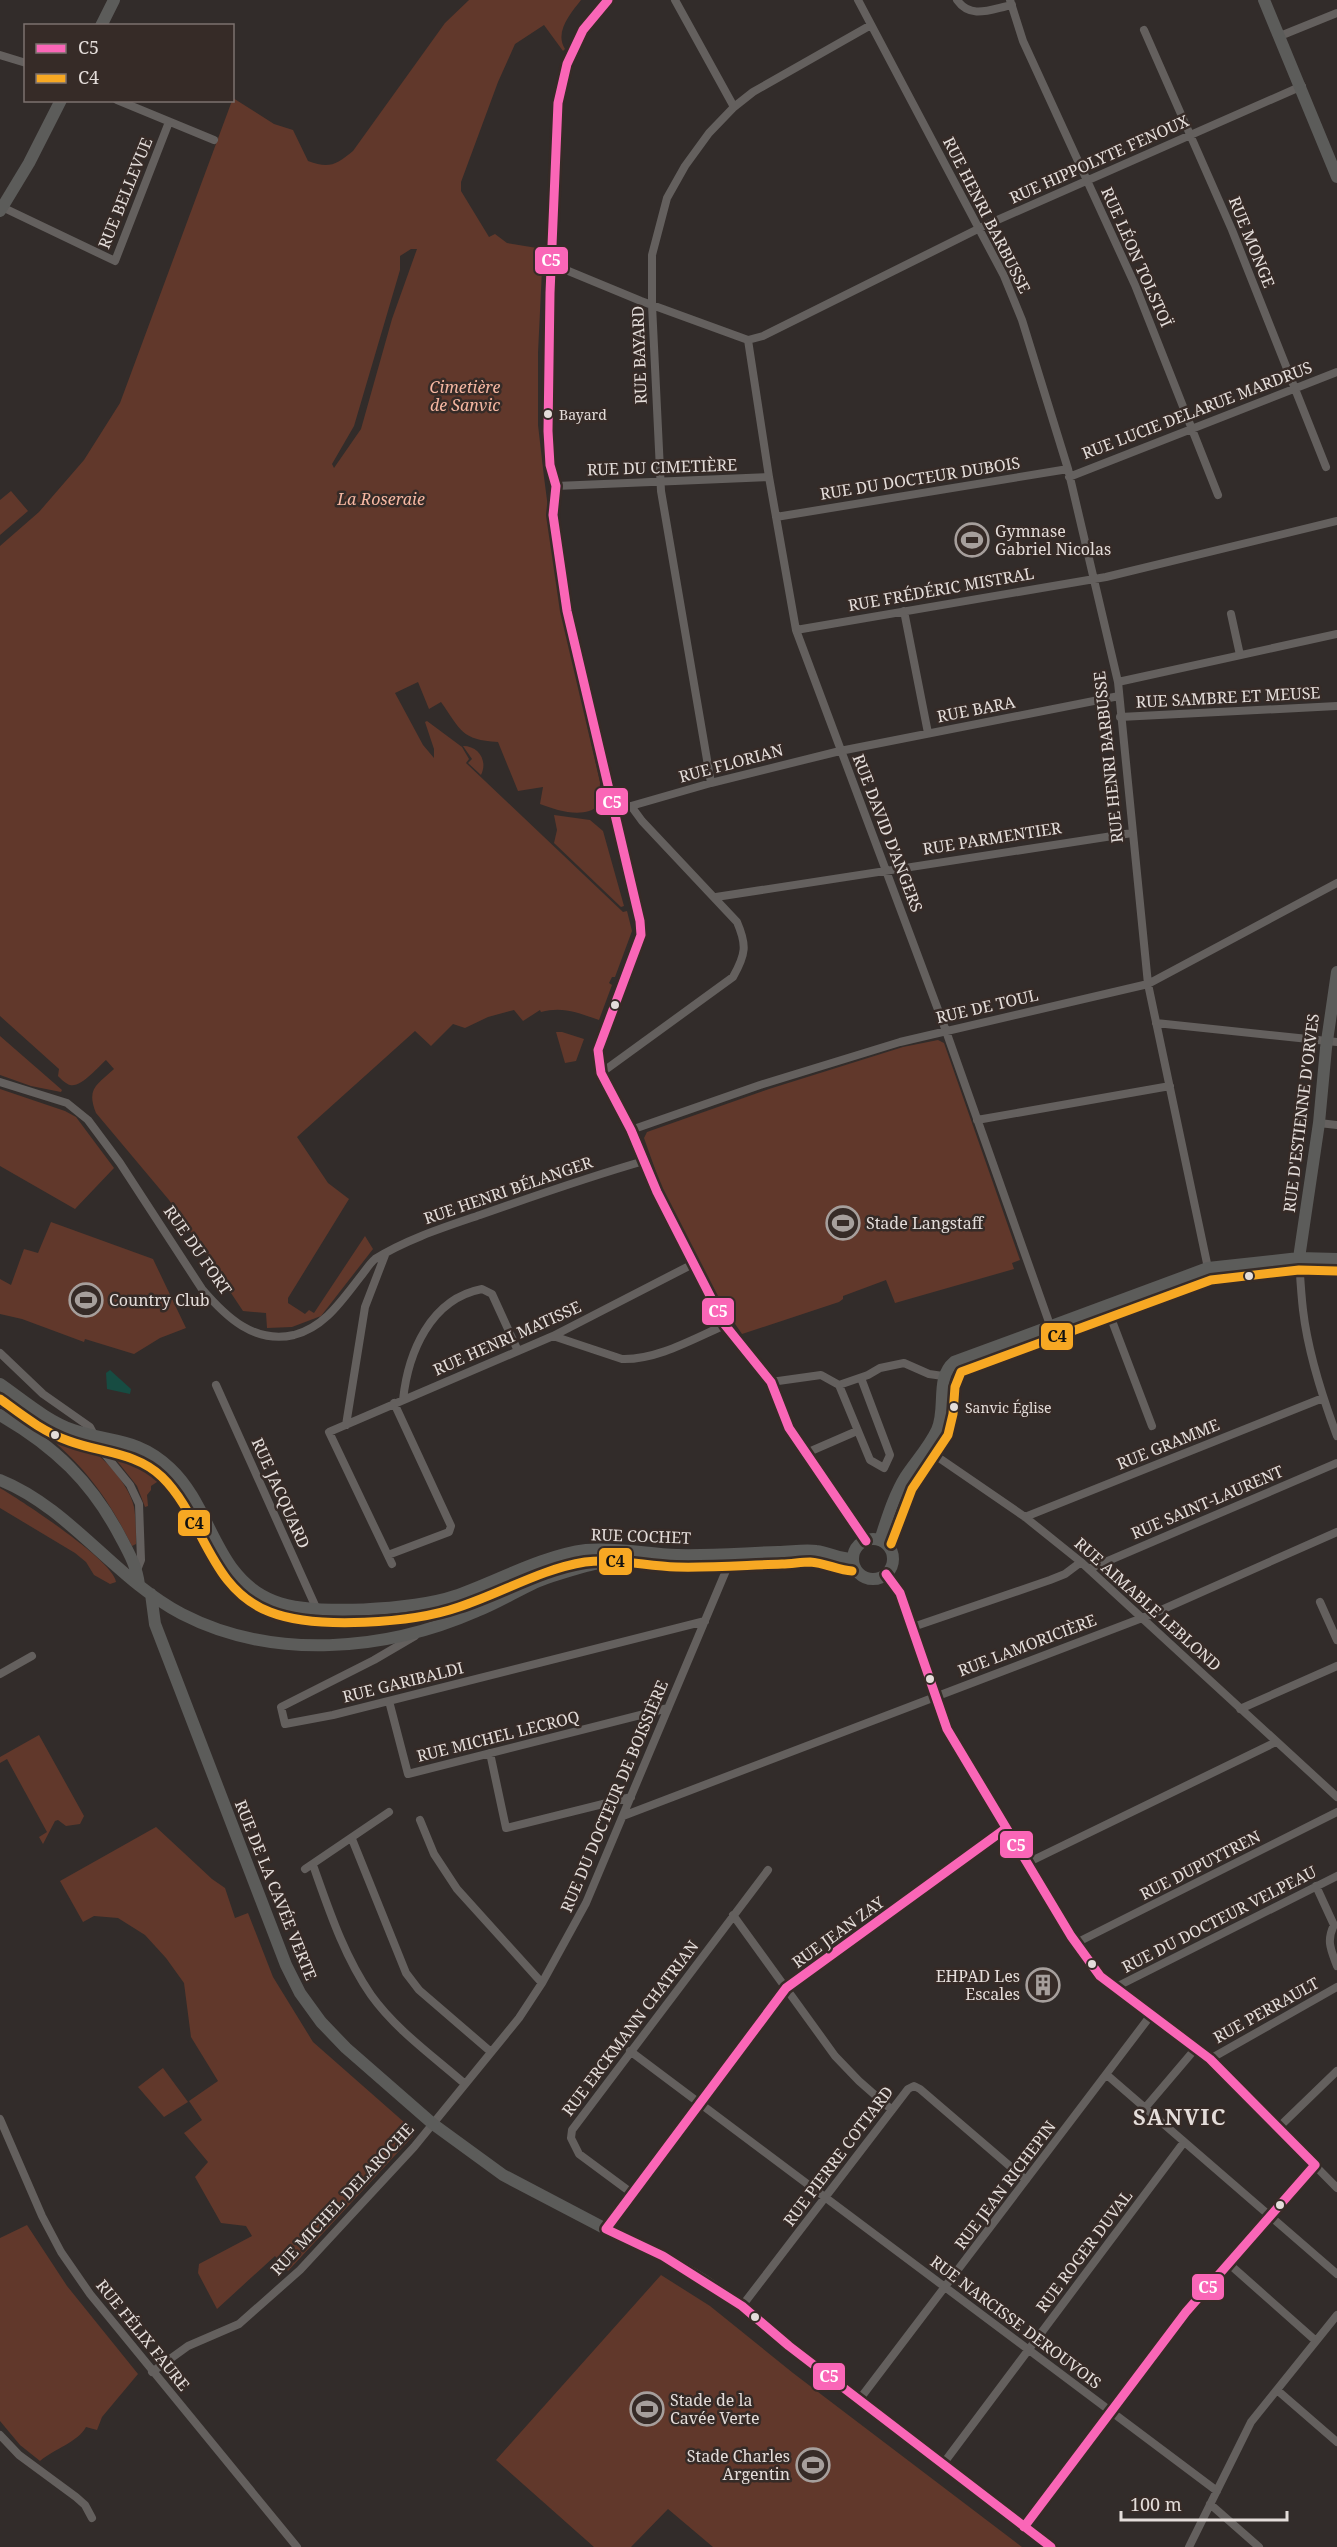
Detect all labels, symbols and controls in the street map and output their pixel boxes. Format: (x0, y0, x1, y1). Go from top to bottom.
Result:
legend (24, 24, 234, 102)
text: C5 (78, 35, 99, 59)
text: C4 (78, 65, 99, 89)
street label: RUE HIPPOLYTE FENOUX (1006, 109, 1193, 209)
street label: RUE HENRI BARBUSSE (938, 133, 1036, 297)
street label: RUE BELLEVUE (93, 134, 157, 252)
street label: RUE LÉON TOLSTOÏ (1096, 184, 1178, 331)
street label: RUE MONGE (1224, 193, 1280, 291)
line badge: C5 (534, 246, 569, 275)
text: C5 (541, 249, 561, 271)
street label: RUE BAYARD (626, 305, 652, 405)
street label: RUE LUCIE DELARUE MARDRUS (1079, 356, 1315, 464)
park label: Cimetière de Sanvic (430, 376, 501, 416)
place label: Bayard (559, 405, 607, 424)
marker: Bayard (542, 408, 554, 420)
street label: RUE DU DOCTEUR DUBOIS (818, 451, 1022, 505)
street label: RUE DU CIMETIÈRE (587, 453, 737, 481)
park label: La Roseraie (336, 488, 425, 510)
place label: Gymnase Gabriel Nicolas (995, 520, 1111, 560)
sports icon: Gymnase Gabriel Nicolas (954, 522, 990, 558)
street label: RUE FRÉDÉRIC MISTRAL (846, 562, 1036, 616)
street label: RUE HENRI BARBUSSE (1088, 670, 1128, 844)
street label: RUE SAMBRE ET MEUSE (1135, 681, 1321, 713)
street label: RUE BARA (935, 691, 1018, 727)
street label: RUE FLORIAN (676, 739, 786, 787)
street label: RUE DAVID D'ANGERS (848, 751, 928, 915)
line badge: C5 (595, 787, 629, 816)
text: C5 (602, 791, 622, 813)
street label: RUE PARMENTIER (921, 816, 1063, 860)
street label: RUE DE TOUL (934, 984, 1040, 1028)
unlabelled marker (609, 999, 621, 1011)
street label: RUE D'ESTIENNE D'ORVES (1278, 1012, 1324, 1214)
street label: RUE HENRI BÉLANGER (421, 1151, 596, 1229)
street label: RUE DU FORT (159, 1201, 237, 1299)
sports icon: Stade Langstaff (825, 1205, 861, 1241)
place label: Stade Langstaff (866, 1212, 985, 1234)
unlabelled marker (1243, 1270, 1255, 1282)
sports icon: Country Club (68, 1282, 104, 1318)
place label: Country Club (109, 1289, 210, 1311)
street label: RUE HENRI MATISSE (430, 1295, 584, 1381)
line badge: C5 (701, 1297, 735, 1326)
text: C5 (708, 1300, 728, 1322)
line badge: C4 (1040, 1322, 1074, 1351)
text: C4 (1047, 1325, 1067, 1347)
place label: Sanvic Église (965, 1398, 1052, 1417)
marker: Sanvic Église (948, 1401, 960, 1413)
street label: RUE GRAMME (1113, 1413, 1223, 1475)
unlabelled marker (49, 1429, 61, 1441)
street label: RUE JACQUARD (247, 1434, 315, 1552)
street label: RUE SAINT-LAURENT (1128, 1460, 1287, 1544)
line badge: C4 (177, 1509, 211, 1537)
text: C4 (184, 1512, 204, 1534)
street label: RUE COCHET (591, 1523, 692, 1549)
street label: RUE AIMABLE LEBLOND (1070, 1532, 1226, 1676)
line badge: C4 (598, 1547, 633, 1576)
text: C4 (605, 1550, 625, 1572)
street label: RUE LAMORICIÈRE (955, 1608, 1099, 1682)
street label: RUE GARIBALDI (340, 1656, 466, 1708)
unlabelled marker (924, 1673, 936, 1685)
street label: RUE DU DOCTEUR DE BOISSIÈRE (555, 1677, 673, 1915)
street label: RUE MICHEL LECROQ (414, 1705, 582, 1767)
street label: RUE DE LA CAVÉE VERTE (230, 1797, 322, 1983)
street label: RUE DUPUYTREN (1136, 1825, 1264, 1905)
line badge: C5 (999, 1830, 1034, 1859)
text: C5 (1006, 1834, 1026, 1856)
street label: RUE DU DOCTEUR VELPEAU (1118, 1860, 1320, 1978)
street label: RUE JEAN ZAY (787, 1891, 889, 1973)
street label: RUE ERCKMANN CHATRIAN (557, 1936, 703, 2120)
unlabelled marker (1086, 1958, 1098, 1970)
place label: EHPAD Les Escales (936, 1965, 1020, 2005)
building icon: EHPAD Les Escales (1025, 1967, 1061, 2003)
street label: RUE PERRAULT (1209, 1972, 1323, 2048)
street label: RUE PIERRE COTTARD (778, 2081, 898, 2231)
district label: SANVIC (1133, 2101, 1227, 2131)
street label: RUE JEAN RICHEPIN (949, 2116, 1061, 2254)
street label: RUE MICHEL DELAROCHE (265, 2118, 419, 2280)
street label: RUE ROGER DUVAL (1031, 2185, 1137, 2317)
unlabelled marker (1274, 2199, 1286, 2211)
street label: RUE NARCISSE DEROUVOIS (926, 2250, 1106, 2394)
line badge: C5 (1191, 2273, 1225, 2301)
street label: RUE FÉLIX FAURE (91, 2275, 195, 2395)
text: C5 (1198, 2276, 1218, 2298)
unlabelled marker (749, 2311, 761, 2323)
line badge: C5 (812, 2362, 846, 2391)
text: C5 (819, 2365, 839, 2387)
place label: Stade de la Cavée Verte (670, 2389, 760, 2429)
sports icon: Stade de la Cavée Verte (629, 2391, 665, 2427)
place label: Stade Charles Argentin (687, 2445, 790, 2485)
sports icon: Stade Charles Argentin (795, 2447, 831, 2483)
scale bar (1121, 2484, 1288, 2522)
text: 100 m (1130, 2492, 1182, 2516)

